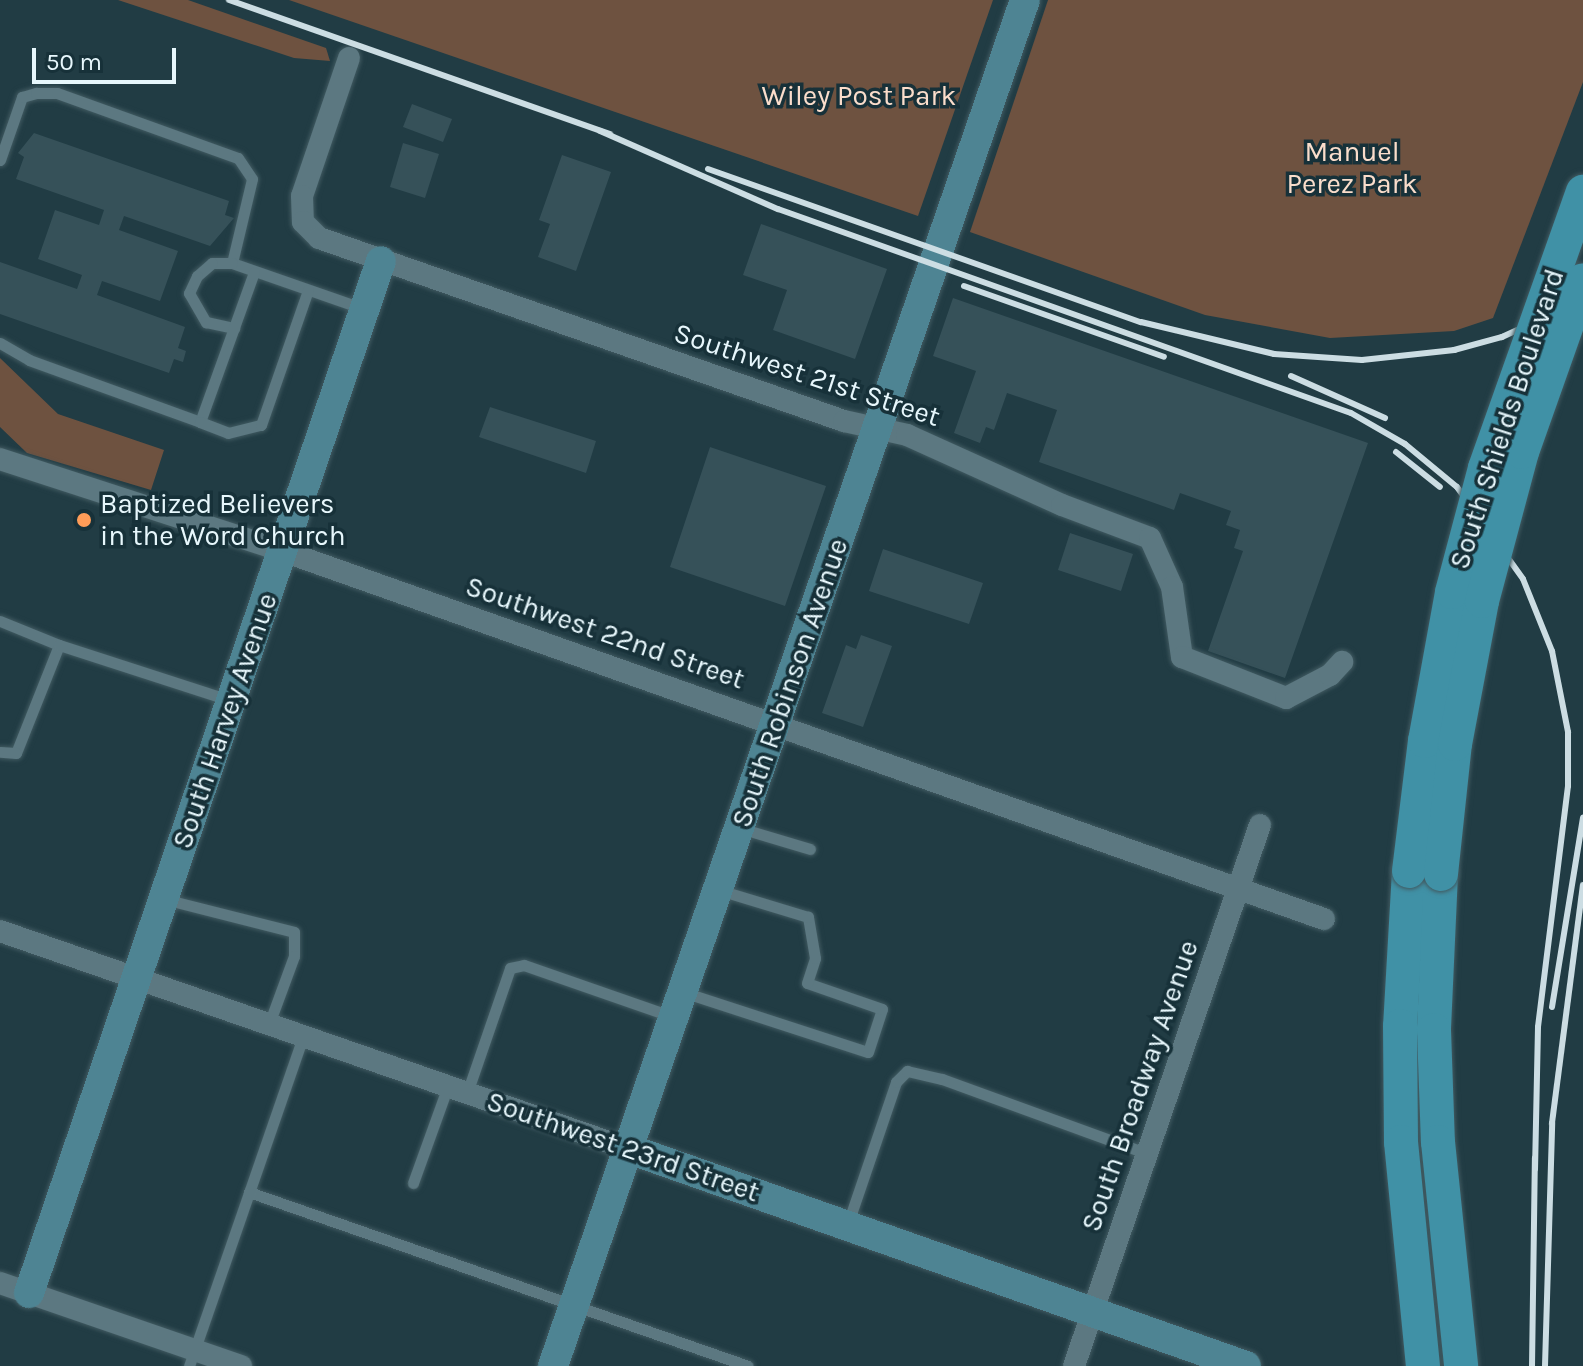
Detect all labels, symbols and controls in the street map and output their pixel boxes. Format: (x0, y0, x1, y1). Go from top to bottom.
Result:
scale bar (36, 32, 180, 82)
text: 50 m (46, 48, 102, 76)
park label: Wiley Post Park (762, 79, 956, 113)
park label: Manuel Perez Park (1286, 135, 1418, 201)
street label: South Shields Boulevard (1443, 265, 1571, 573)
street label: Southwest 21st Street (670, 316, 944, 434)
place label: Baptized Believers in the Word Church (100, 487, 346, 553)
marker: Baptized Believers in the Word Church (75, 511, 93, 529)
street label: South Robinson Avenue (725, 534, 855, 832)
street label: Southwest 22nd Street (461, 569, 749, 697)
street label: South Harvey Avenue (166, 589, 284, 853)
street label: South Broadway Avenue (1074, 936, 1206, 1236)
street label: Southwest 23rd Street (482, 1085, 764, 1209)

